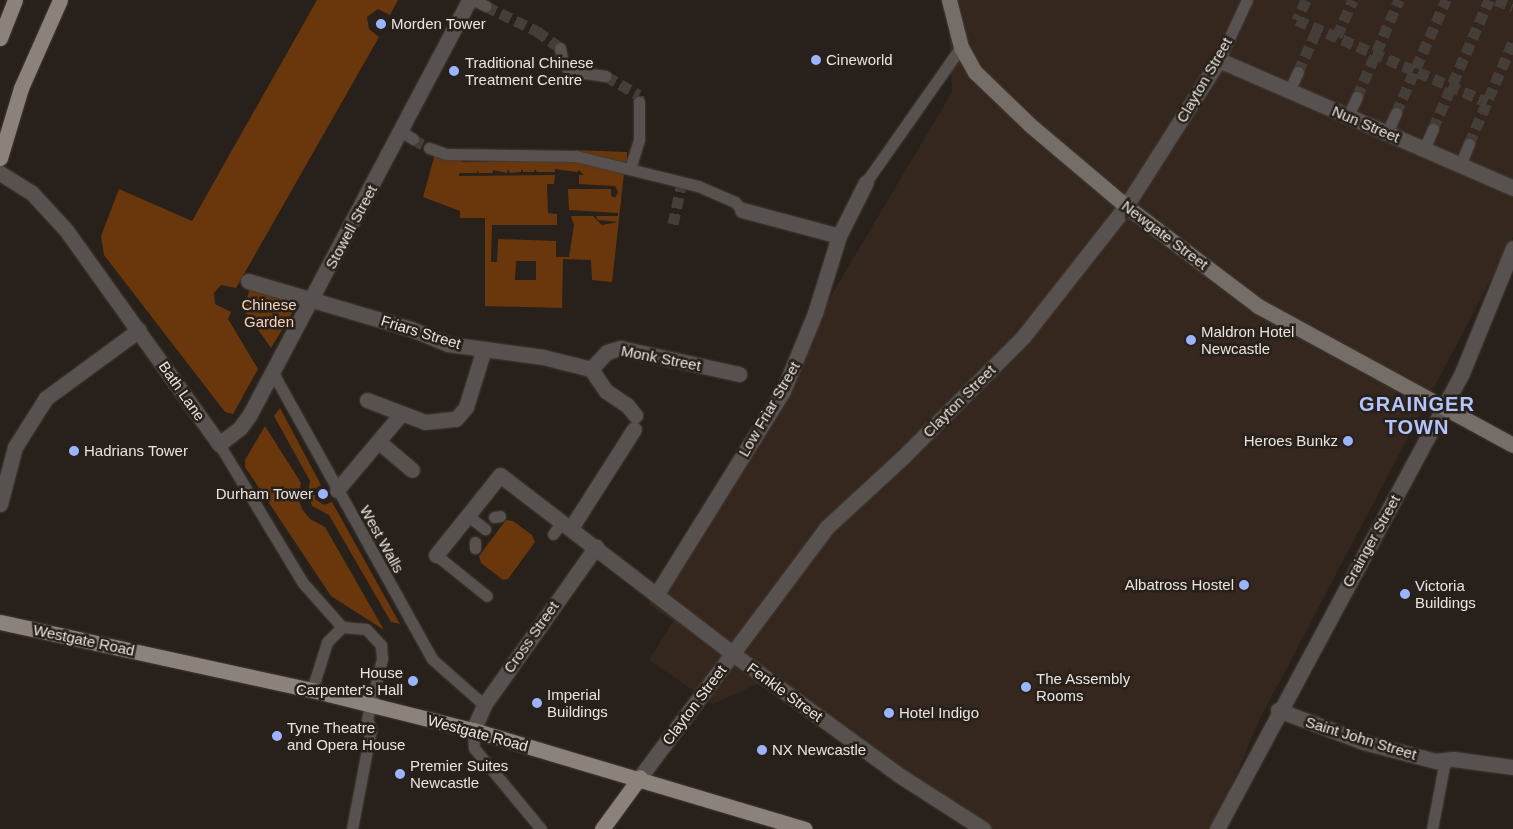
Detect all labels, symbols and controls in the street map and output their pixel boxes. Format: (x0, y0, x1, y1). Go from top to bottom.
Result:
place label: Morden Tower (391, 15, 486, 33)
marker: Morden Tower (375, 18, 387, 30)
street label: Clayton Street (1172, 34, 1236, 126)
place label: Cineworld (826, 51, 893, 69)
place label: Traditional Chinese Treatment Centre (465, 53, 594, 88)
marker: Cineworld (810, 54, 822, 66)
marker: Traditional Chinese Treatment Centre (447, 64, 461, 78)
street label: Nun Street (1329, 102, 1403, 146)
street label: Stowell Street (321, 182, 381, 272)
street label: Newgate Street (1118, 197, 1212, 273)
park label: Chinese Garden (241, 295, 297, 330)
street label: Friars Street (379, 311, 463, 353)
place label: Maldron Hotel Newcastle (1201, 322, 1294, 357)
marker: Maldron Hotel Newcastle (1185, 334, 1197, 346)
street label: Monk Street (620, 341, 702, 375)
street label: Bath Lane (155, 358, 209, 424)
street label: Low Friar Street (735, 358, 803, 460)
street label: Clayton Street (919, 361, 999, 441)
district label: GRAINGER TOWN (1358, 392, 1476, 439)
place label: Heroes Bunkz (1244, 432, 1338, 450)
marker: Heroes Bunkz (1342, 435, 1354, 447)
place label: Hadrians Tower (84, 442, 188, 460)
marker: Hadrians Tower (68, 445, 80, 457)
place label: Durham Tower (215, 485, 313, 503)
marker: Durham Tower (317, 488, 329, 500)
street label: Grainger Street (1338, 492, 1404, 590)
street label: West Walls (356, 502, 408, 576)
place label: Albatross Hostel (1125, 576, 1234, 594)
place label: Victoria Buildings (1415, 576, 1476, 611)
marker: Albatross Hostel (1238, 579, 1250, 591)
marker: Victoria Buildings (1399, 588, 1411, 600)
street label: Cross Street (500, 598, 562, 676)
street label: Westgate Road (32, 620, 136, 660)
street label: Fenkle Street (744, 659, 826, 725)
street label: Clayton Street (658, 662, 730, 748)
place label: House Carpenter's Hall (296, 663, 403, 698)
place label: The Assembly Rooms (1036, 669, 1131, 704)
marker: House Carpenter's Hall (407, 675, 419, 687)
marker: The Assembly Rooms (1020, 681, 1032, 693)
place label: Imperial Buildings (547, 685, 608, 720)
marker: Imperial Buildings (531, 697, 543, 709)
place label: Hotel Indigo (899, 704, 979, 722)
marker: Hotel Indigo (883, 707, 895, 719)
street label: Westgate Road (426, 711, 530, 755)
street label: Saint John Street (1303, 713, 1419, 763)
place label: Tyne Theatre and Opera House (287, 718, 405, 753)
marker: Tyne Theatre and Opera House (271, 730, 283, 742)
place label: NX Newcastle (772, 741, 866, 759)
marker: NX Newcastle (756, 744, 768, 756)
place label: Premier Suites Newcastle (410, 756, 508, 791)
marker: Premier Suites Newcastle (394, 768, 406, 780)

